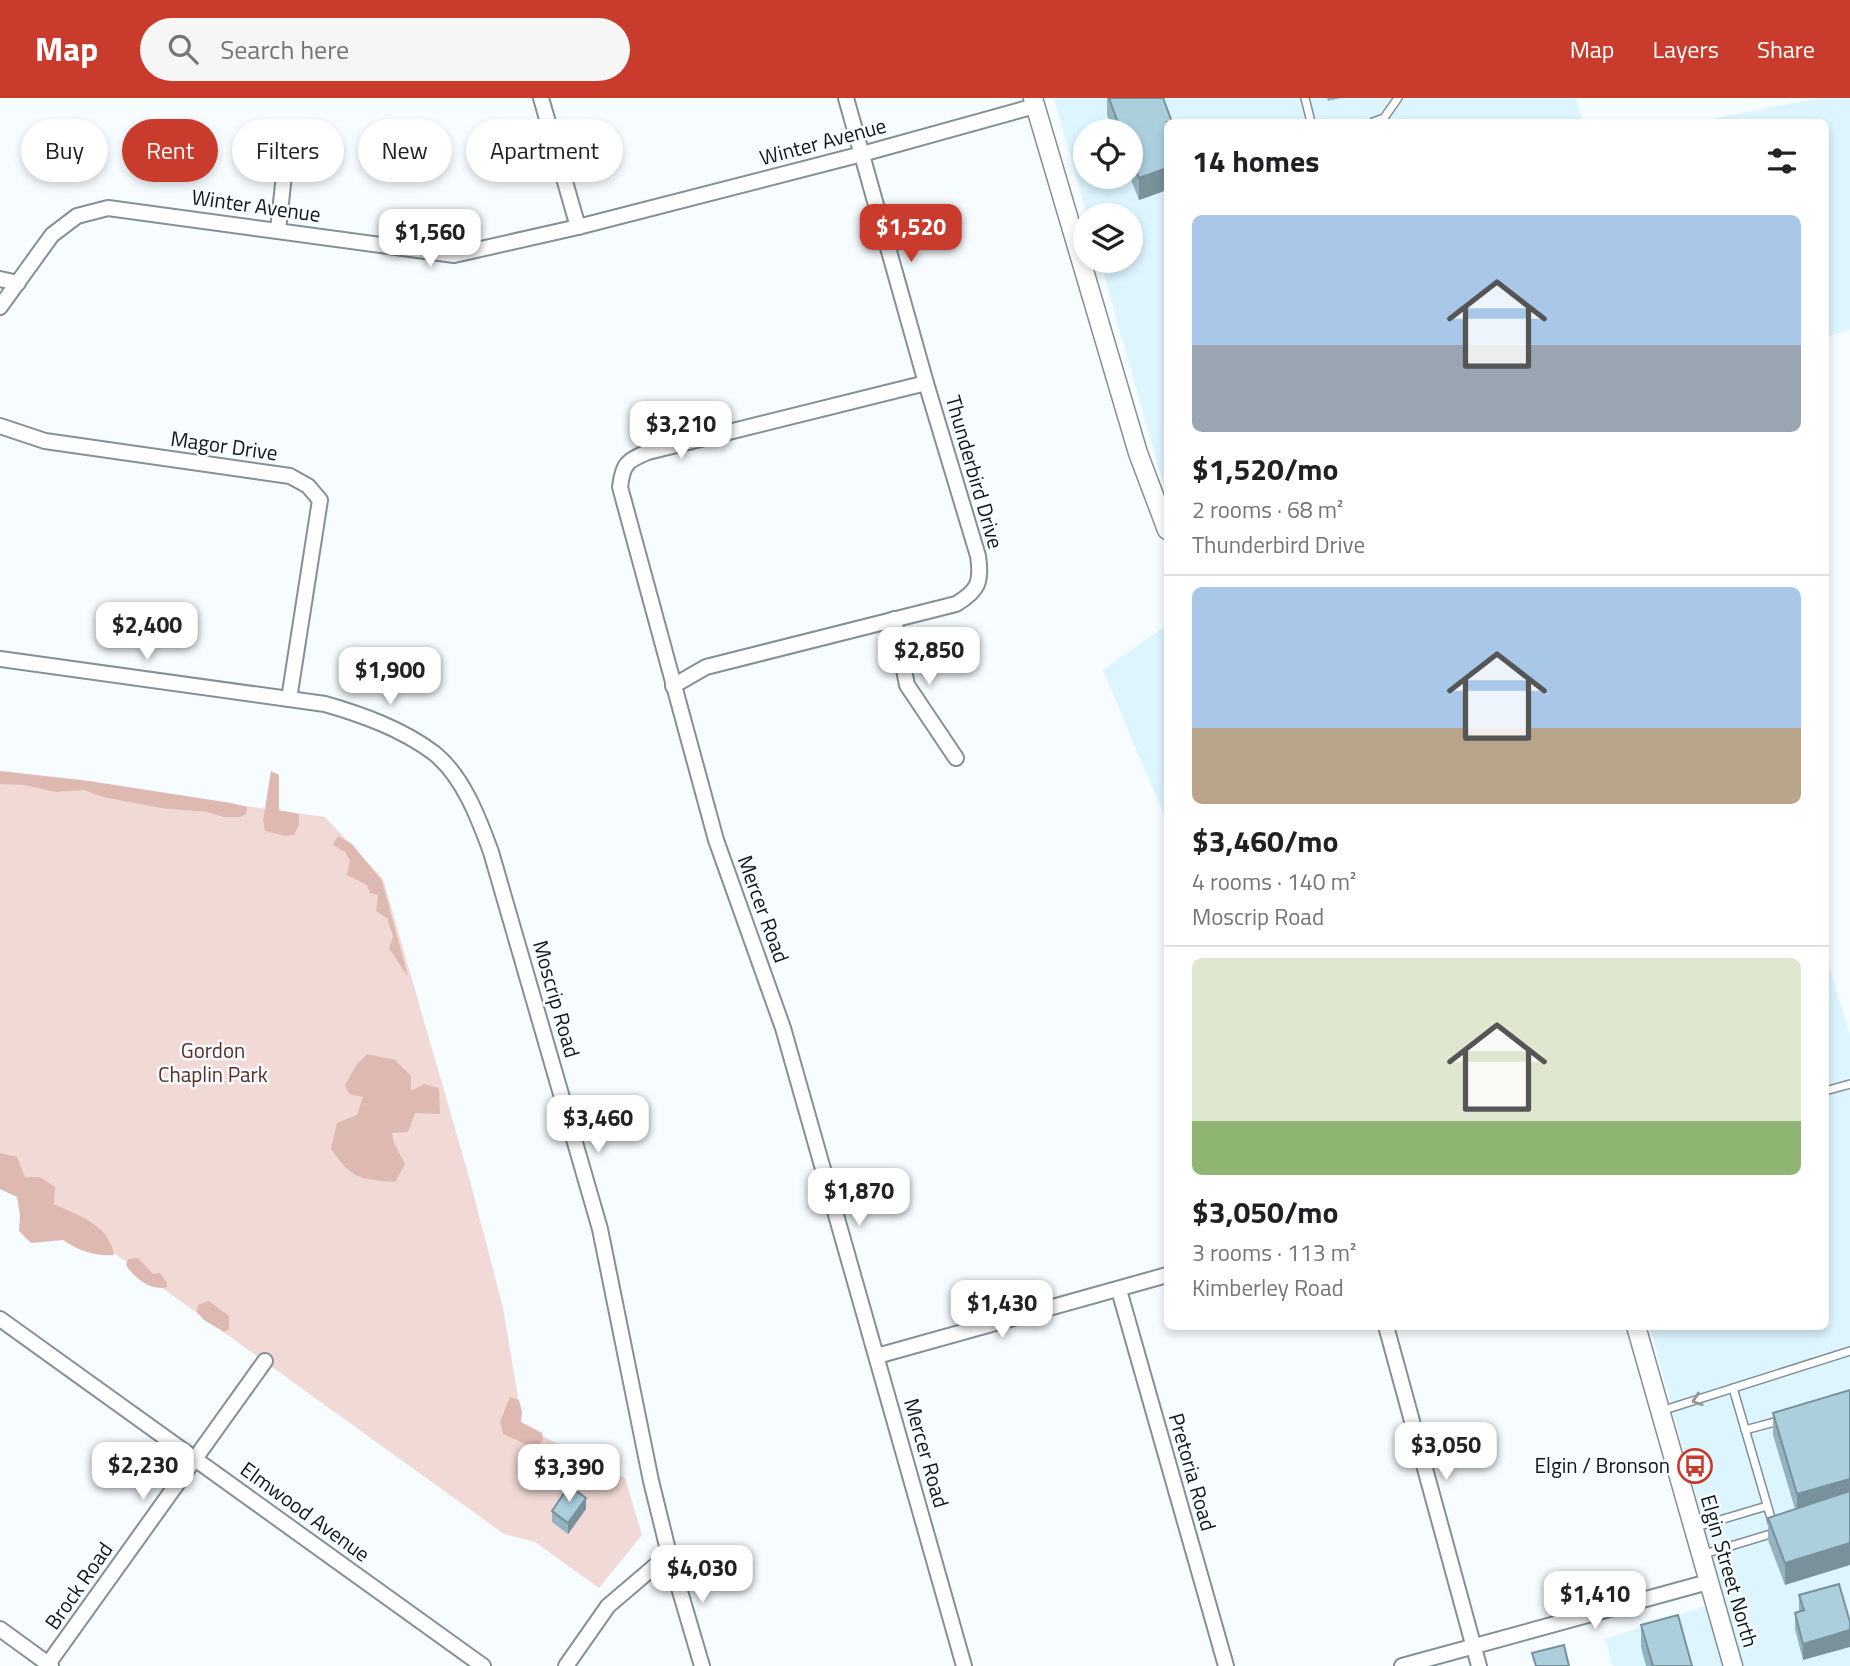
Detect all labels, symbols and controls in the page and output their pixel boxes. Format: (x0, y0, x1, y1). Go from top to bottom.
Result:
search box (140, 18, 630, 81)
text: Map (35, 24, 98, 74)
icon: search (164, 30, 202, 68)
text: Search here (220, 30, 349, 69)
text: Map (1570, 31, 1615, 67)
text: Layers (1653, 31, 1719, 67)
text: Share (1757, 31, 1815, 67)
street label: Winter Avenue (756, 109, 890, 173)
chip: Buy (21, 119, 108, 182)
chip: Rent (122, 119, 218, 182)
chip: Filters (232, 119, 344, 182)
chip: New (358, 119, 452, 182)
chip: Apartment (466, 119, 623, 182)
map controls (1073, 119, 1143, 273)
button: locate (1073, 119, 1143, 189)
text: 14 homes (1192, 138, 1319, 184)
icon: filters (1763, 142, 1801, 180)
street label: Winter Avenue (190, 180, 323, 230)
button: layers (1073, 203, 1143, 273)
pin: $1,520 (854, 204, 968, 264)
pin: $1,560 (373, 209, 487, 269)
text: $1,520 (876, 209, 946, 244)
text: $1,560 (395, 214, 465, 249)
icon: home (1434, 261, 1560, 387)
street label: Thunderbird Drive (938, 391, 1012, 552)
pin: $3,210 (624, 402, 738, 461)
text: $3,210 (646, 406, 716, 441)
street label: Magor Drive (169, 422, 280, 468)
text: $1,520/mo (1192, 446, 1338, 492)
text: 2 rooms · 68 m² (1192, 492, 1343, 527)
text: Thunderbird Drive (1192, 527, 1365, 562)
pin: $2,400 (90, 602, 204, 662)
text: $2,400 (112, 607, 182, 642)
pin: $2,850 (872, 628, 986, 687)
text: $2,850 (894, 632, 964, 667)
icon: home (1434, 633, 1560, 759)
pin: $1,900 (333, 648, 447, 707)
text: $1,900 (355, 652, 425, 687)
text: $3,460/mo (1192, 818, 1338, 864)
street label: Mercer Road (730, 850, 798, 967)
text: 4 rooms · 140 m² (1192, 864, 1356, 899)
text: Moscrip Road (1192, 899, 1324, 934)
street label: Moscrip Road (525, 936, 589, 1061)
icon: home (1434, 1004, 1560, 1130)
park label: Gordon Chaplin Park (158, 1034, 268, 1090)
pin: $3,460 (541, 1096, 655, 1155)
text: $3,460 (563, 1100, 633, 1135)
pin: $1,870 (802, 1168, 916, 1228)
text: $1,870 (824, 1173, 894, 1208)
text: $3,050/mo (1192, 1189, 1338, 1235)
text: 3 rooms · 113 m² (1192, 1235, 1356, 1270)
text: Kimberley Road (1192, 1270, 1344, 1305)
pin: $1,430 (945, 1280, 1059, 1340)
text: $1,430 (967, 1285, 1037, 1320)
one-way arrow (1691, 1391, 1703, 1406)
street label: Mercer Road (896, 1394, 958, 1511)
street label: Pretoria Road (1161, 1409, 1225, 1534)
pin: $3,050 (1389, 1422, 1503, 1482)
text: $3,050 (1411, 1427, 1481, 1462)
pin: $2,230 (86, 1442, 200, 1502)
pin: $3,390 (512, 1444, 626, 1504)
text: $2,230 (108, 1447, 178, 1482)
bus stop icon: Elgin / Bronson (1676, 1447, 1714, 1485)
text: $3,390 (534, 1449, 604, 1484)
place label: Elgin / Bronson (1534, 1449, 1670, 1481)
street label: Elmwood Avenue (234, 1453, 377, 1569)
street label: Elgin Street North (1693, 1491, 1767, 1651)
street label: Brock Road (36, 1535, 120, 1636)
pin: $4,030 (645, 1546, 759, 1605)
text: $4,030 (667, 1550, 737, 1585)
pin: $1,410 (1538, 1572, 1652, 1631)
text: $1,410 (1560, 1576, 1630, 1611)

